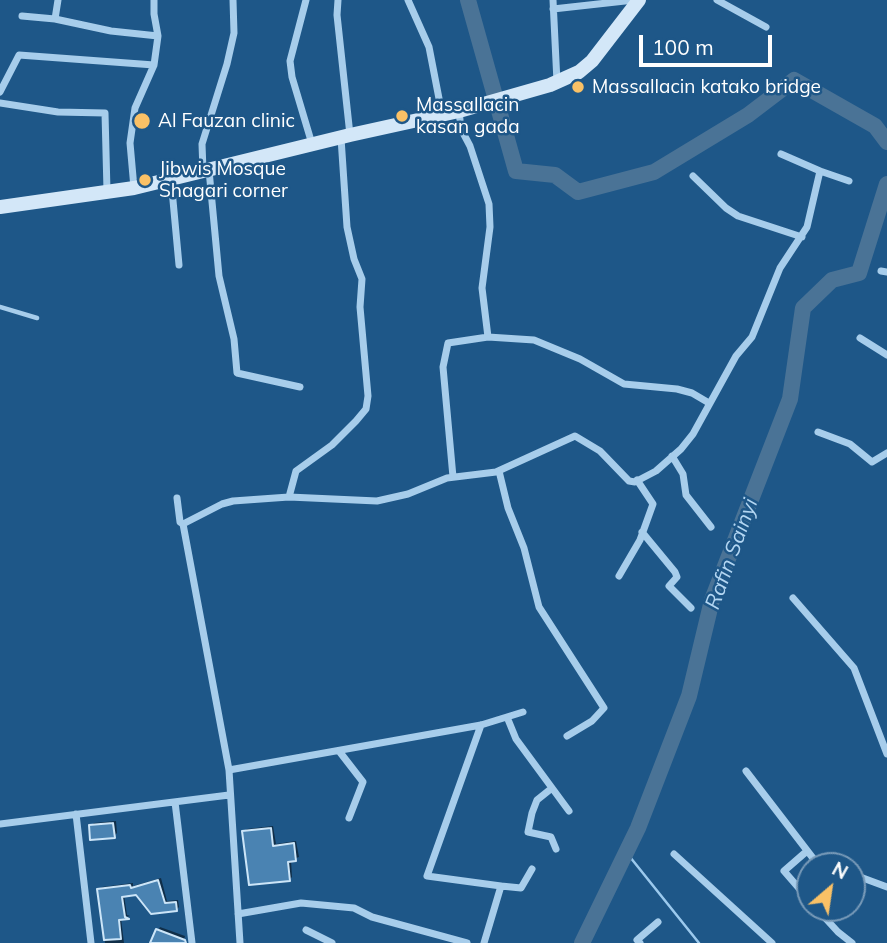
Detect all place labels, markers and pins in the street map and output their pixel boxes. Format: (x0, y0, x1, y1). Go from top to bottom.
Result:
place label: Massallacin katako bridge (592, 76, 821, 98)
marker: Massallacin katako bridge (570, 79, 586, 95)
place label: Massallacin kasan gada (416, 94, 520, 138)
marker: Massallacin kasan gada (394, 108, 410, 124)
place label: Al Fauzan clinic (158, 110, 295, 132)
marker: Al Fauzan clinic (132, 111, 152, 131)
place label: Jibwis Mosque Shagari corner (159, 158, 288, 202)
marker: Jibwis Mosque Shagari corner (137, 172, 153, 188)

